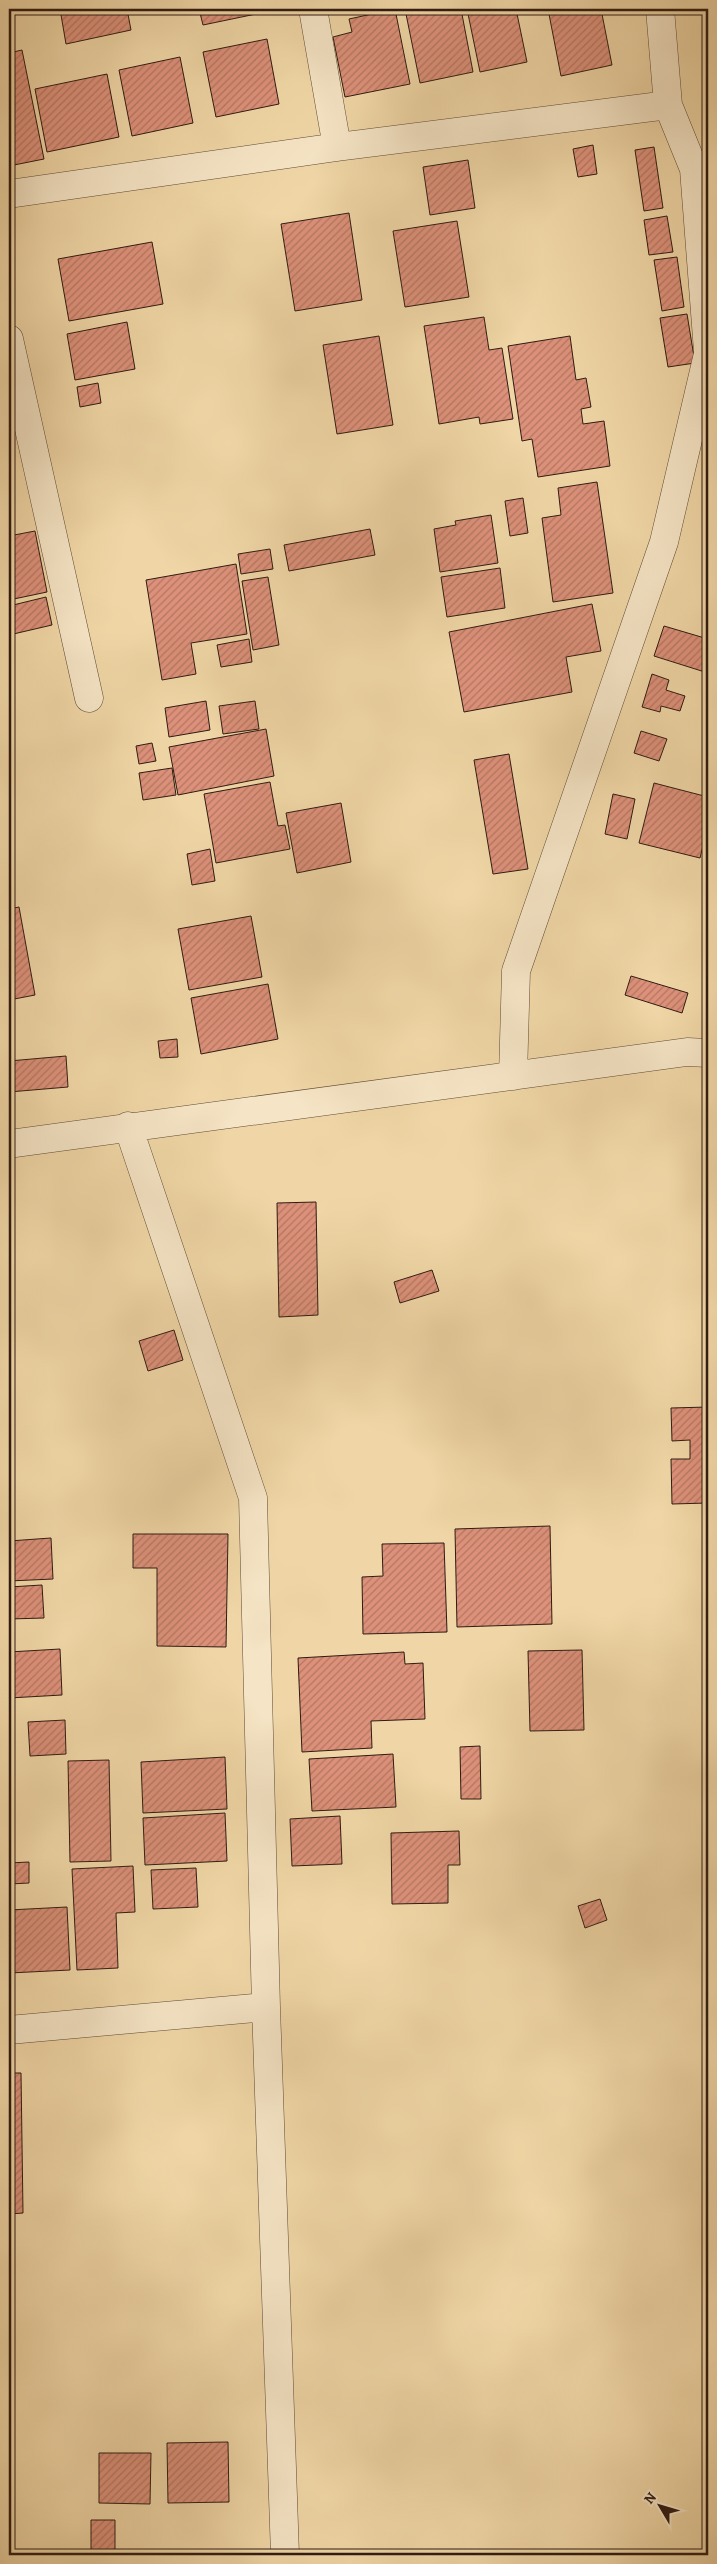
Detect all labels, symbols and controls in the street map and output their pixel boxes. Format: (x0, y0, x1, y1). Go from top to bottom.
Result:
north arrow (634, 2482, 684, 2532)
text: N (640, 2488, 661, 2508)

